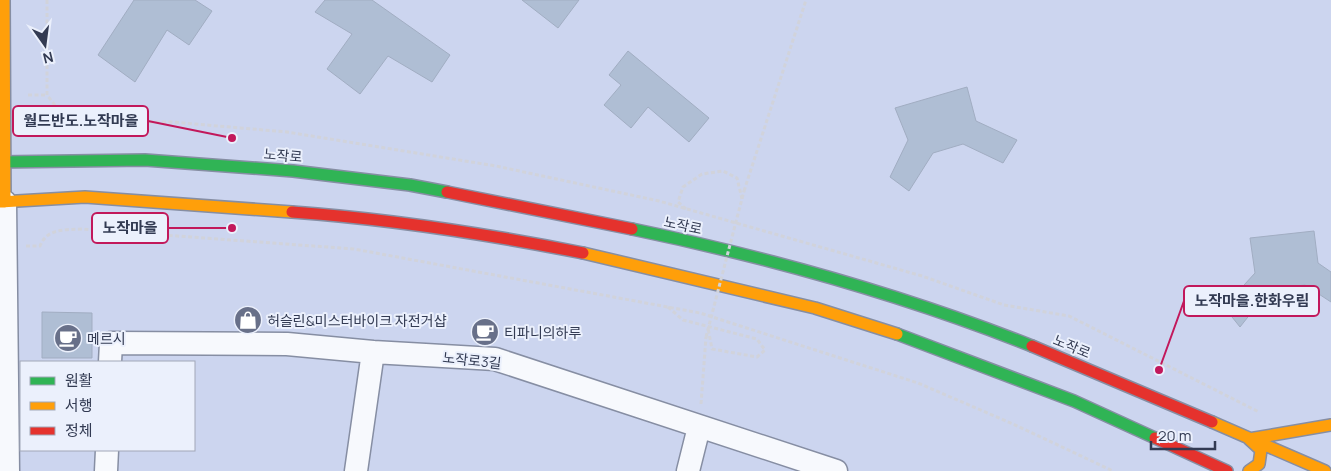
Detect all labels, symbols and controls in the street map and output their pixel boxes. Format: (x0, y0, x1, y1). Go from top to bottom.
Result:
north arrow (20, 20, 70, 70)
text: N (41, 48, 55, 69)
callout: 월드반도.노작마을 (13, 106, 148, 136)
text: 월드반도.노작마을 (24, 110, 139, 131)
street label: 노작로 (263, 144, 303, 166)
street label: 노작로 (662, 212, 704, 238)
callout: 노작마을 (92, 213, 168, 243)
text: 노작마을 (102, 217, 158, 238)
callout: 노작마을.한화우림 (1184, 286, 1319, 316)
text: 노작마을.한화우림 (1195, 290, 1309, 311)
shop icon: 허슬린&미스터바이크 자전거샵 (233, 305, 263, 335)
place label: 허슬린&미스터바이크 자전거샵 (267, 311, 446, 330)
cafe icon: 티파니의하루 (470, 317, 500, 347)
cafe icon: 메르시 (53, 323, 83, 353)
place label: 티파니의하루 (504, 323, 581, 342)
place label: 메르시 (87, 329, 126, 348)
street label: 노작로 (1051, 330, 1094, 362)
street label: 노작로3길 (442, 347, 502, 373)
legend (20, 361, 195, 451)
text: 원활 (65, 370, 93, 391)
text: 서행 (65, 395, 93, 416)
scale bar (1151, 418, 1215, 450)
text: 정체 (65, 420, 93, 441)
text: 20 m (1158, 425, 1191, 446)

